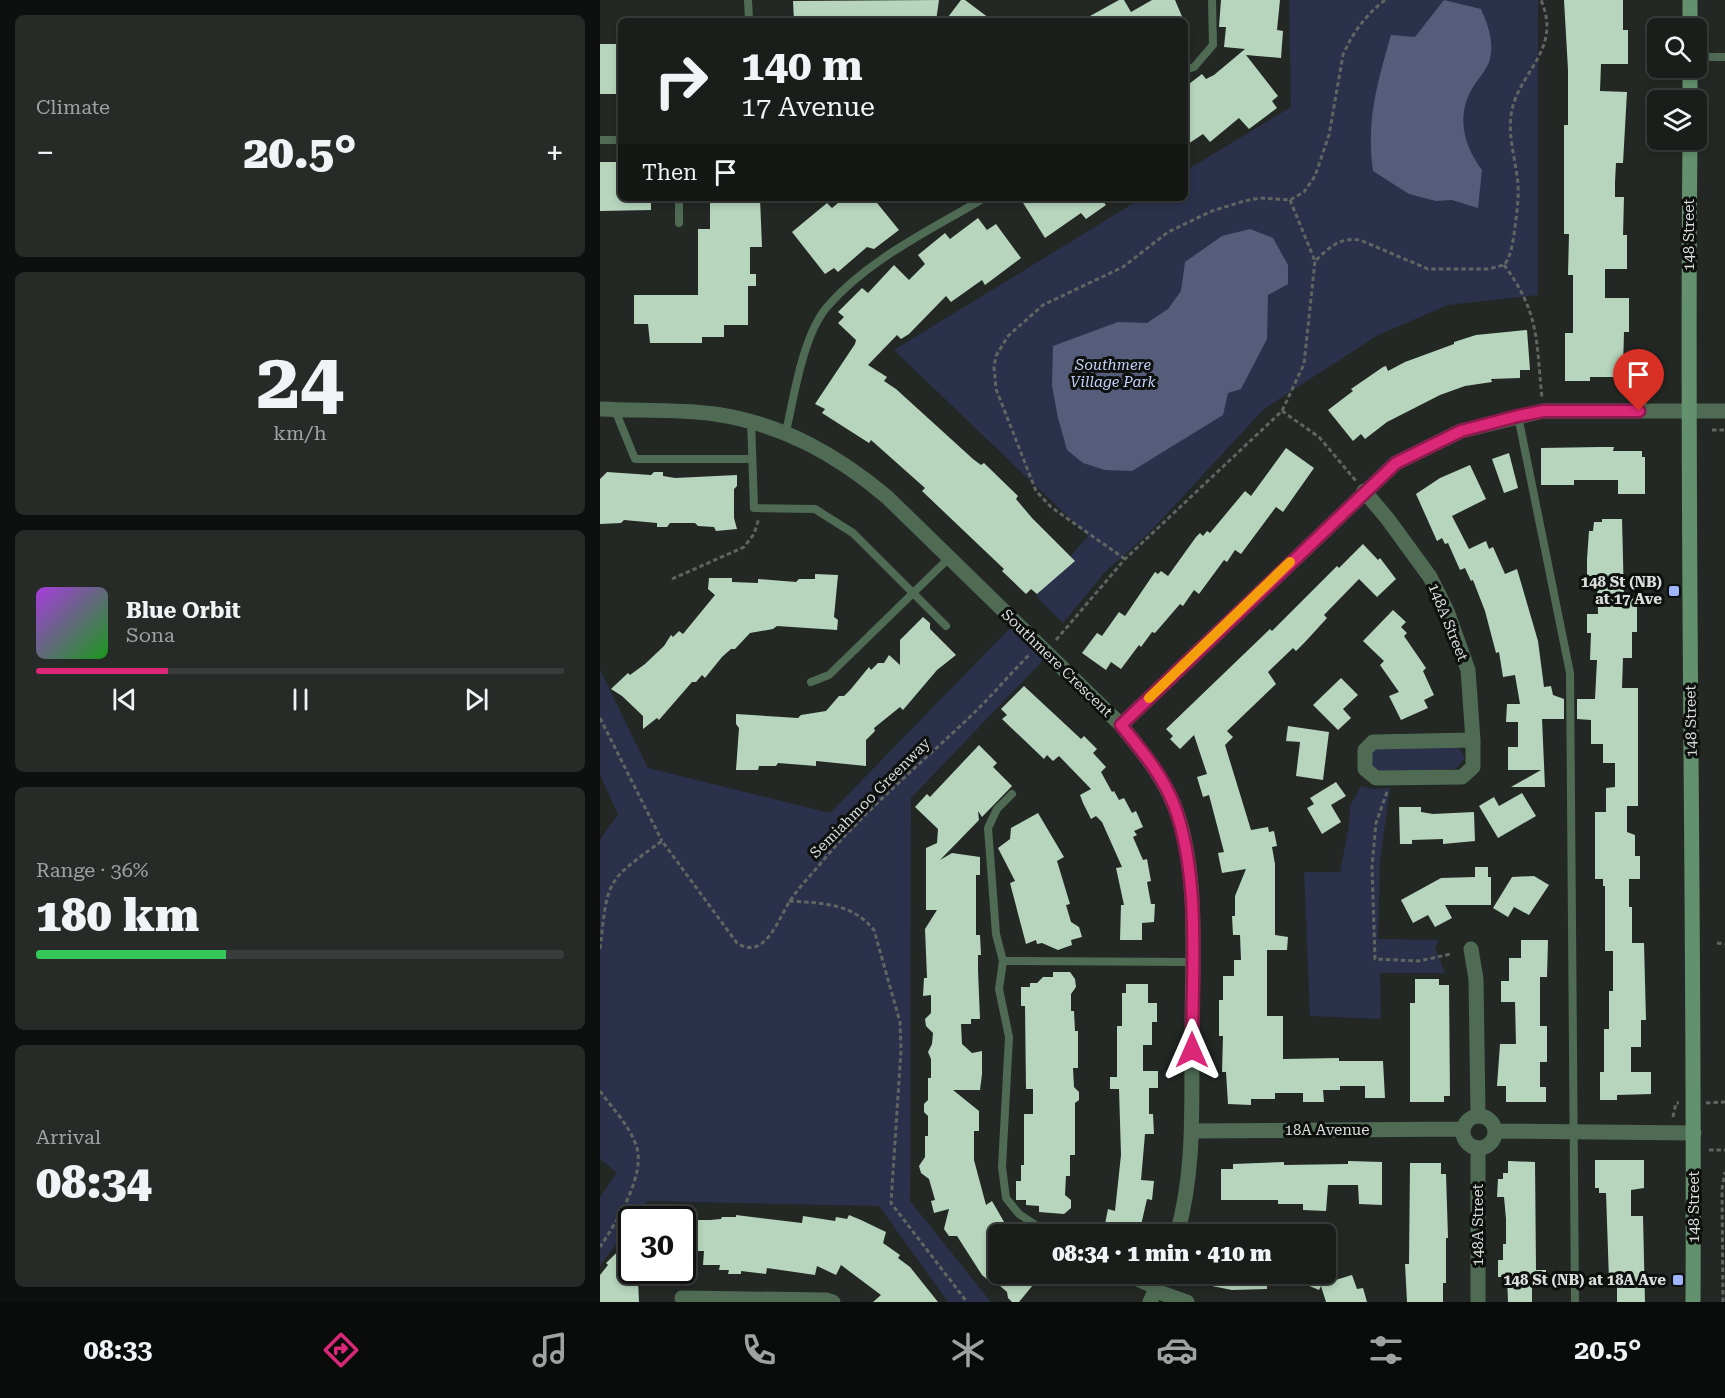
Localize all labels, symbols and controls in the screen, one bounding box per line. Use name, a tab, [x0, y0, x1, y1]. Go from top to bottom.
map controls	[1647, 18, 1707, 150]
button: search	[1647, 18, 1707, 78]
text: 140 m	[741, 41, 863, 90]
icon: right	[642, 42, 720, 120]
button: layers	[1647, 90, 1707, 150]
text: 17 Avenue	[741, 91, 875, 123]
text: Climate	[36, 95, 110, 119]
text: 20.5°	[243, 126, 357, 179]
text: −	[36, 133, 54, 172]
text: +	[546, 133, 564, 172]
icon: arrive	[709, 156, 742, 189]
text: Then	[642, 160, 697, 185]
street label: 148 Street	[1680, 199, 1698, 271]
text: 24	[256, 336, 344, 427]
pin	[1613, 349, 1664, 411]
park label: Southmere Village Park	[1070, 356, 1157, 391]
icon: arrive	[1622, 358, 1655, 391]
text: km/h	[273, 421, 327, 445]
place label: 148 St (NB) at 17 Ave	[1581, 573, 1662, 608]
street label: 148A Street	[1424, 580, 1472, 664]
marker: 148 St (NB) at 17 Ave	[1667, 584, 1681, 598]
text: Blue Orbit	[126, 598, 241, 623]
street label: Southmere Crescent	[998, 605, 1117, 721]
text: Sona	[126, 623, 175, 647]
icon: previous	[108, 683, 141, 716]
icon: pause	[284, 683, 317, 716]
icon: next	[460, 683, 493, 716]
street label: 148 Street	[1681, 684, 1701, 757]
street label: Semiahmoo Greenway	[806, 734, 934, 862]
text: Range · 36%	[36, 858, 148, 882]
text: 180 km	[36, 889, 199, 942]
position arrow	[1160, 1018, 1224, 1082]
street label: 18A Avenue	[1285, 1121, 1369, 1139]
text: Arrival	[36, 1125, 101, 1149]
text: 08:34	[36, 1156, 152, 1209]
street label: 148 Street	[1685, 1171, 1703, 1243]
street label: 148A Street	[1469, 1183, 1487, 1266]
speed limit sign: 30	[618, 1206, 696, 1284]
text: 08:34 · 1 min · 410 m	[1052, 1241, 1272, 1266]
place label: 148 St (NB) at 18A Ave	[1503, 1271, 1666, 1289]
marker: 148 St (NB) at 18A Ave	[1671, 1273, 1685, 1287]
icon: directions	[320, 1329, 362, 1371]
icon: music	[529, 1329, 571, 1371]
icon: phone	[738, 1329, 780, 1371]
icon: climate	[947, 1329, 989, 1371]
icon: car	[1156, 1329, 1198, 1371]
icon: filters	[1365, 1329, 1407, 1371]
text: 08:33	[84, 1334, 152, 1366]
text: 20.5°	[1574, 1334, 1641, 1366]

